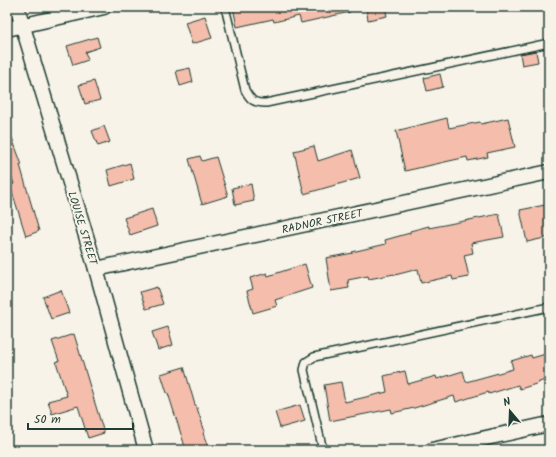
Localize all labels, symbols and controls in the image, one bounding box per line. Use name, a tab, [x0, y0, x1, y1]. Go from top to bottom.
street label: LOUISE STREET	[62, 189, 102, 268]
street label: RADNOR STREET	[280, 204, 365, 239]
north arrow	[490, 391, 530, 431]
text: N	[501, 393, 513, 412]
scale bar	[28, 405, 133, 431]
text: 50 m	[34, 410, 61, 429]

